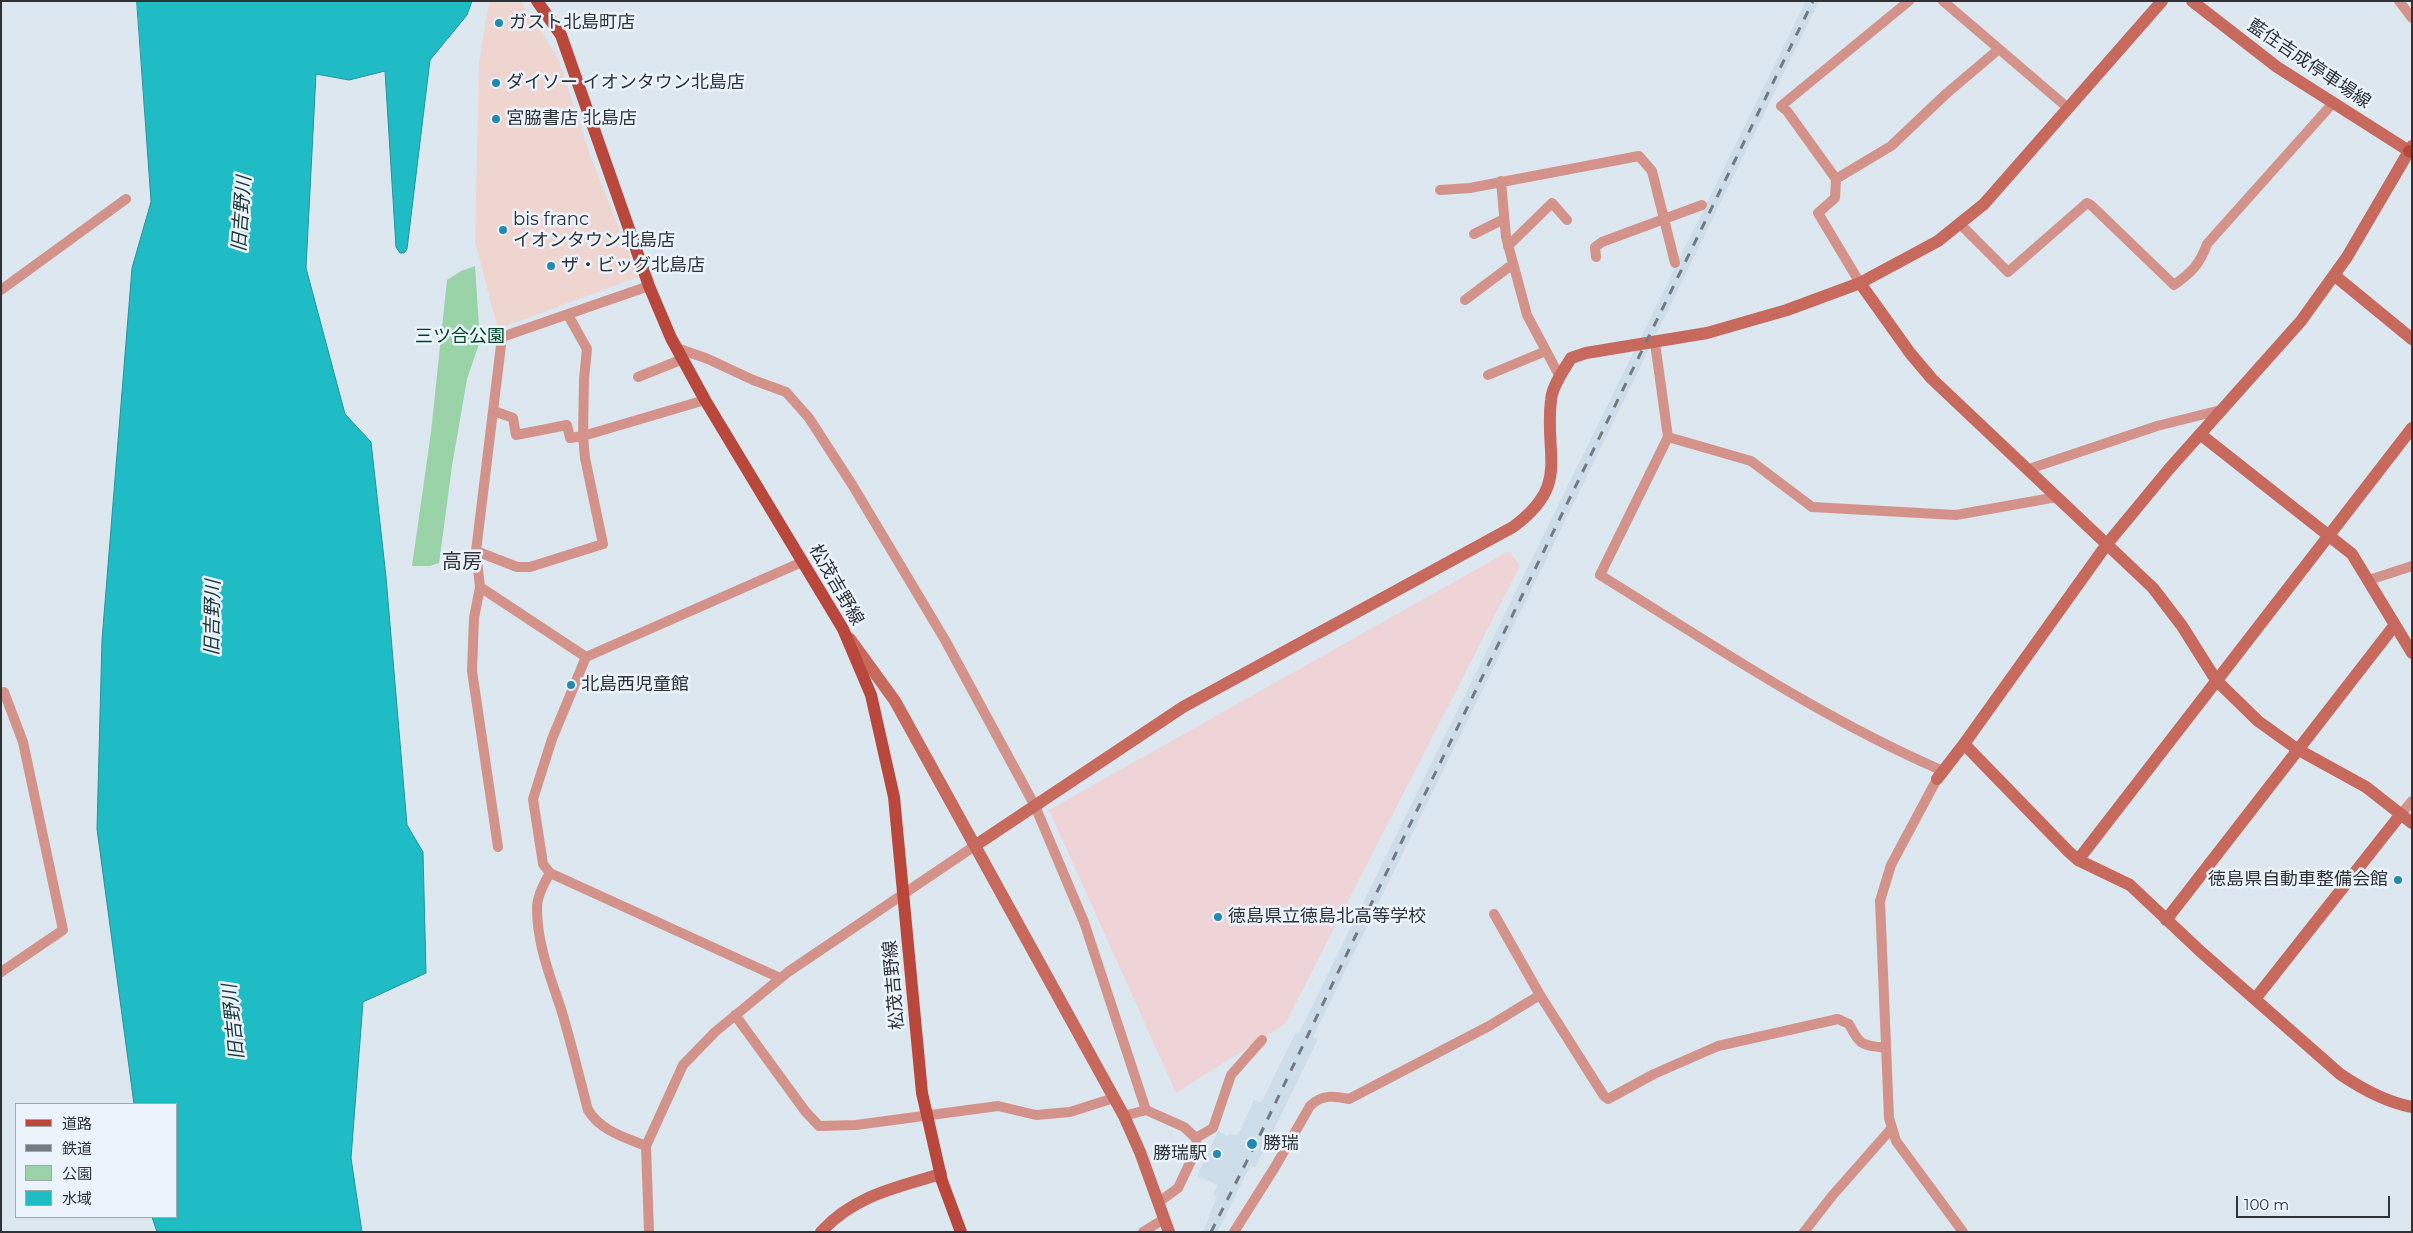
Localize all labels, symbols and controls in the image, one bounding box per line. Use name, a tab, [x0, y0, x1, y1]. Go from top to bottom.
place label: ガスト北島町店	[509, 12, 635, 34]
street label: 藍住吉成停車場線	[2243, 15, 2375, 113]
marker: ガスト北島町店	[493, 17, 505, 29]
place label: ダイソー イオンタウン北島店	[506, 72, 745, 94]
marker: ダイソー イオンタウン北島店	[490, 77, 502, 89]
place label: 宮脇書店 北島店	[506, 108, 637, 130]
marker: 宮脇書店 北島店	[490, 113, 502, 125]
water label: 旧吉野川	[228, 175, 256, 253]
place label: bis franc イオンタウン北島店	[513, 209, 675, 252]
marker: bis franc イオンタウン北島店	[497, 224, 509, 236]
place label: ザ・ビッグ北島店	[561, 255, 705, 277]
marker: ザ・ビッグ北島店	[545, 260, 557, 272]
park label: 三ツ合公園	[415, 326, 505, 348]
street label: 松茂吉野線	[804, 541, 868, 629]
district label: 高房	[442, 550, 482, 574]
water label: 旧吉野川	[201, 580, 225, 656]
place label: 北島西児童館	[581, 674, 689, 696]
marker: 北島西児童館	[565, 679, 577, 691]
place label: 徳島県自動車整備会館	[2208, 869, 2388, 891]
marker: 徳島県自動車整備会館	[2392, 874, 2404, 886]
place label: 徳島県立徳島北高等学校	[1228, 906, 1426, 928]
marker: 徳島県立徳島北高等学校	[1212, 911, 1224, 923]
street label: 松茂吉野線	[879, 939, 909, 1031]
water label: 旧吉野川	[219, 983, 249, 1061]
legend	[15, 1103, 178, 1218]
text: 道路	[62, 1114, 92, 1133]
place label: 勝瑞	[1263, 1133, 1299, 1155]
marker: 勝瑞	[1245, 1137, 1259, 1151]
text: 鉄道	[62, 1139, 92, 1158]
place label: 勝瑞駅	[1153, 1143, 1207, 1165]
marker: 勝瑞駅	[1211, 1148, 1223, 1160]
text: 公園	[62, 1164, 92, 1183]
scale bar	[2238, 1186, 2392, 1218]
text: 水域	[62, 1189, 92, 1208]
text: 100 m	[2244, 1195, 2289, 1214]

